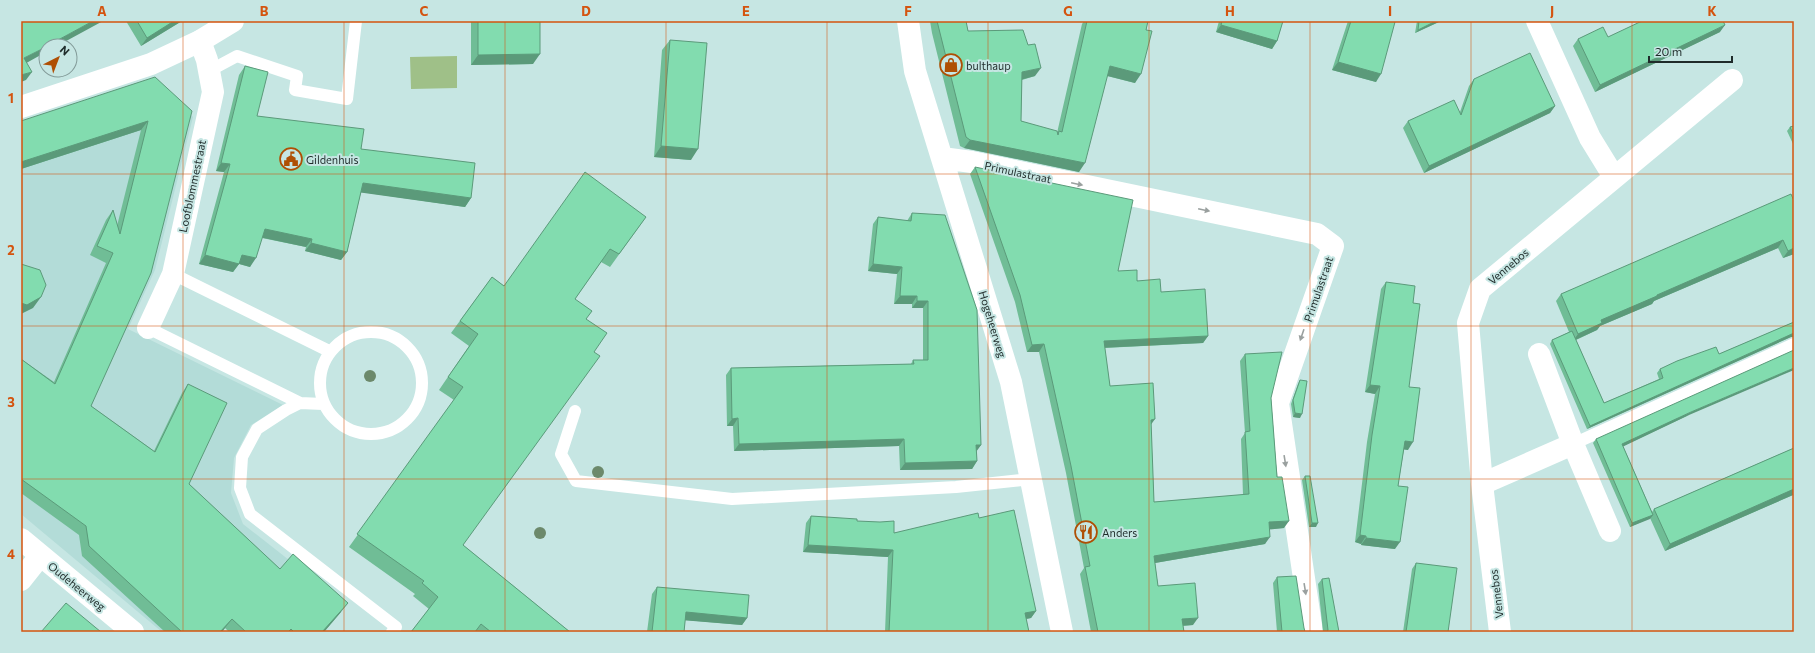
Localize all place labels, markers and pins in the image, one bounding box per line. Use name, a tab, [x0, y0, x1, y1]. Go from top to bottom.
shop icon: bulthaup	[938, 52, 964, 78]
place label: bulthaup	[966, 59, 1011, 72]
public building icon: Gildenhuis	[278, 146, 304, 172]
place label: Gildenhuis	[306, 153, 358, 166]
restaurant icon: Anders	[1073, 519, 1099, 545]
place label: Anders	[1102, 526, 1137, 539]

